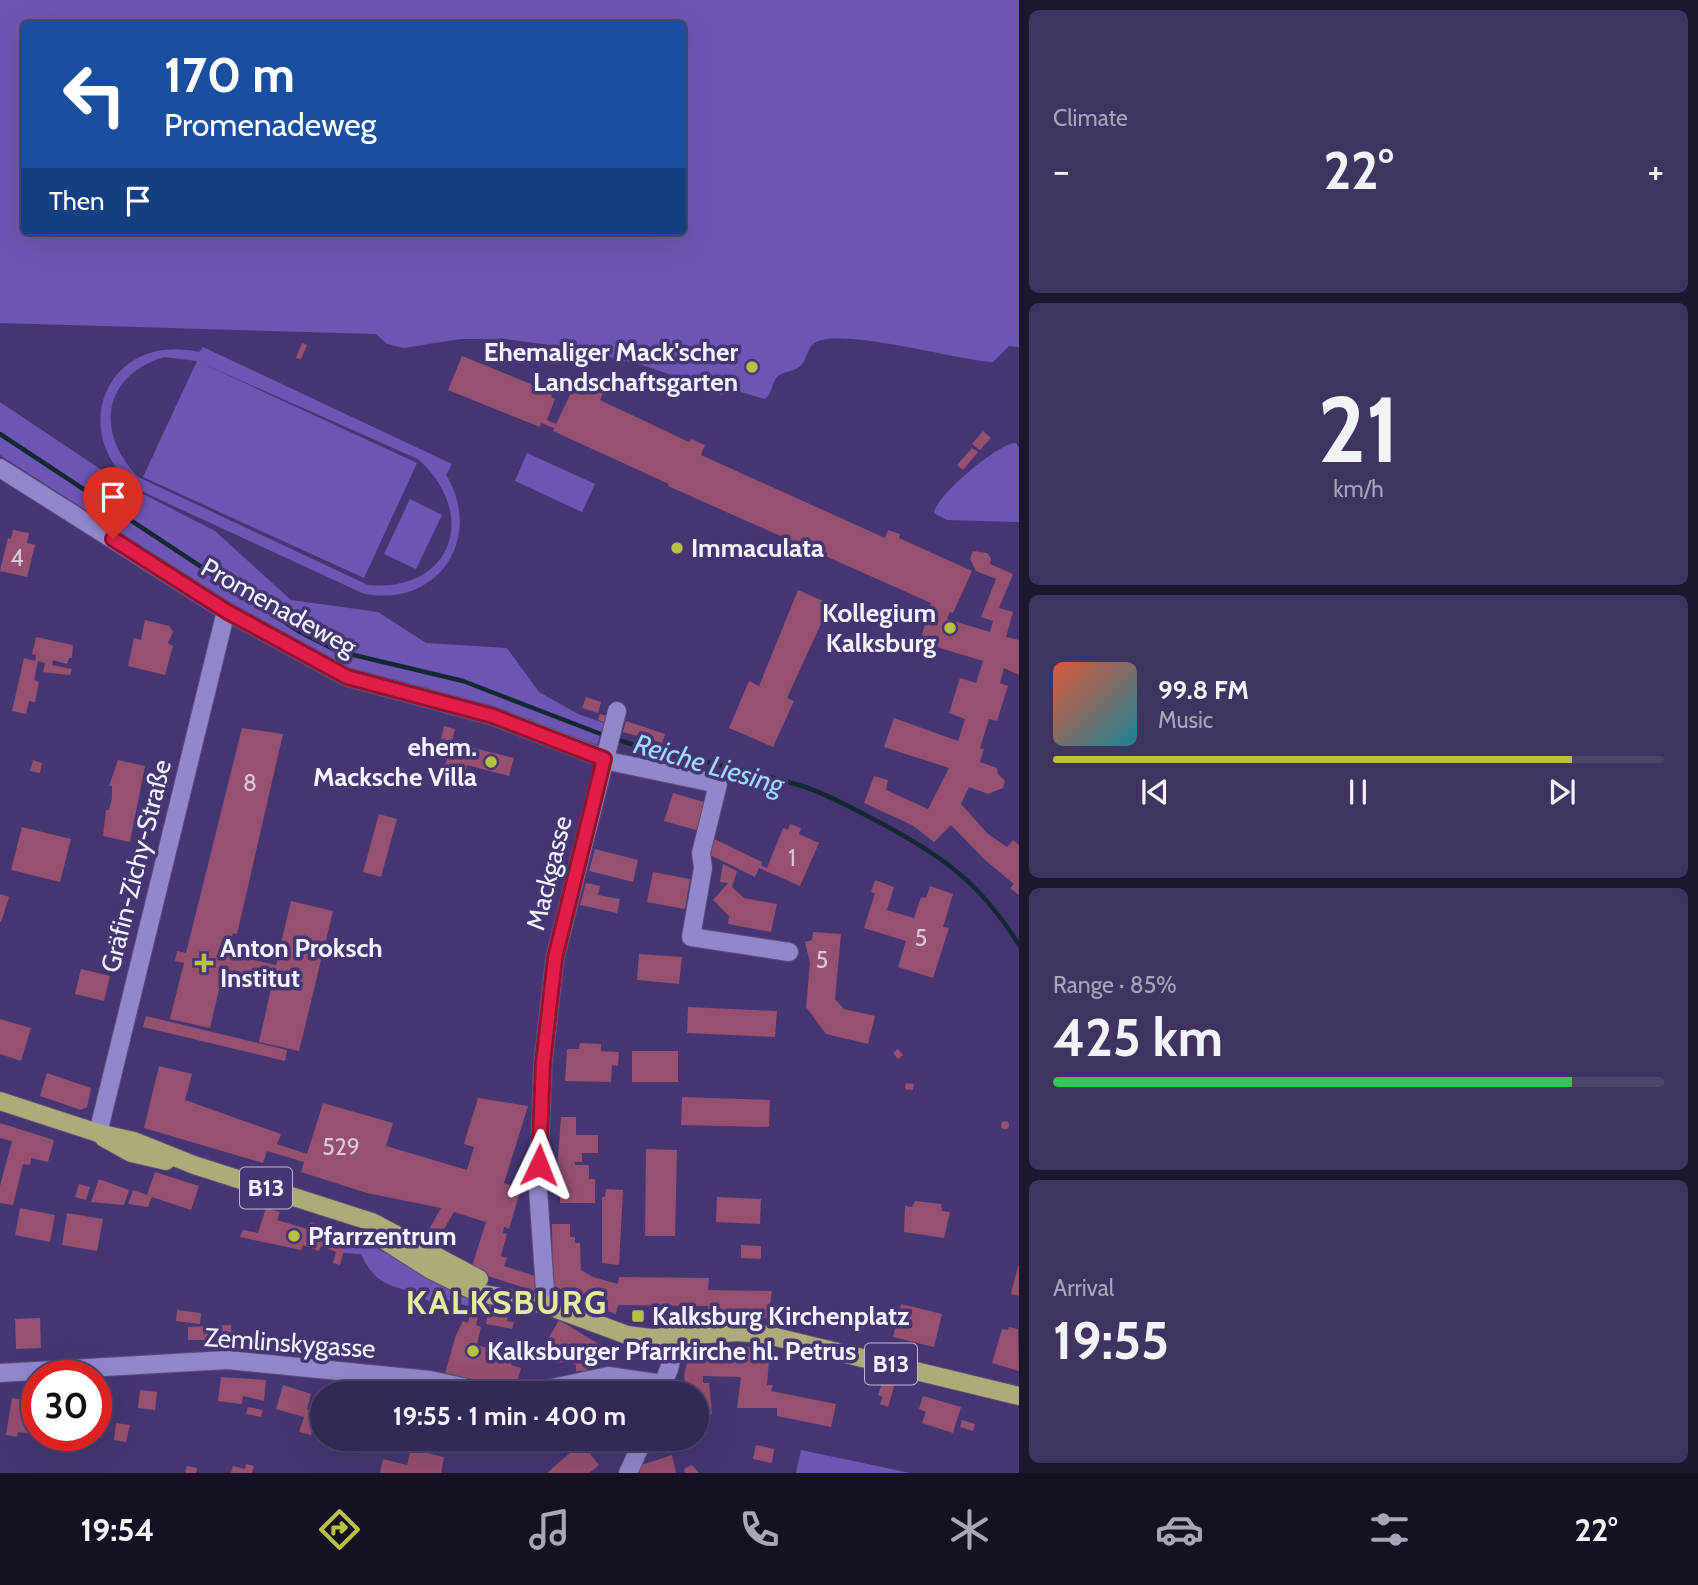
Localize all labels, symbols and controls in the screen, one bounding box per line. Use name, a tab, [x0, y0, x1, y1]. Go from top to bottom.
text: 170 m	[164, 45, 295, 104]
icon: left	[49, 49, 140, 140]
text: Climate	[1053, 104, 1128, 132]
text: Promenadeweg	[164, 105, 377, 144]
text: 22°	[1323, 139, 1394, 202]
text: −	[1053, 147, 1070, 194]
text: +	[1647, 147, 1664, 194]
icon: arrive	[119, 182, 157, 220]
text: Then	[49, 185, 105, 217]
place label: Ehemaliger Mack'scher Landschaftsgarten	[484, 336, 738, 398]
marker: Ehemaliger Mack'scher Landschaftsgarten	[744, 359, 760, 375]
text: 21	[1318, 374, 1399, 485]
pin	[83, 467, 143, 539]
text: km/h	[1333, 475, 1384, 503]
icon: arrive	[94, 478, 132, 516]
place label: Immaculata	[691, 532, 824, 564]
marker: Immaculata	[669, 540, 685, 556]
house number: 4	[10, 544, 24, 572]
street label: Promenadeweg	[196, 551, 363, 663]
place label: Kollegium Kalksburg	[822, 597, 936, 659]
marker: Kollegium Kalksburg	[942, 620, 958, 636]
text: 99.8 FM	[1158, 674, 1249, 706]
text: Music	[1158, 706, 1213, 734]
water label: Reiche Liesing	[630, 726, 789, 802]
place label: ehem. Macksche Villa	[313, 731, 477, 793]
marker: ehem. Macksche Villa	[483, 754, 499, 770]
street label: Gräfin-Zichy-Straße	[94, 756, 178, 976]
house number: 8	[243, 769, 257, 797]
icon: previous	[1136, 773, 1174, 811]
icon: pause	[1339, 773, 1377, 811]
icon: next	[1543, 773, 1581, 811]
street label: Mackgasse	[519, 813, 579, 933]
house number: 1	[788, 844, 796, 872]
house number: 5	[915, 924, 927, 952]
place label: Anton Proksch Institut	[220, 932, 383, 994]
house number: 5	[816, 946, 828, 974]
marker: Anton Proksch Institut	[194, 953, 214, 973]
text: Range · 85%	[1053, 971, 1177, 999]
text: 425 km	[1053, 1006, 1223, 1069]
position arrow	[502, 1128, 576, 1202]
house number: 529	[322, 1133, 360, 1161]
road number: B13	[240, 1168, 292, 1208]
place label: Pfarrzentrum	[308, 1220, 457, 1252]
marker: Pfarrzentrum	[286, 1228, 302, 1244]
text: Arrival	[1053, 1274, 1114, 1302]
district label: KALKSBURG	[406, 1282, 608, 1322]
place label: Kalksburg Kirchenplatz	[652, 1300, 909, 1332]
marker: Kalksburg Kirchenplatz	[630, 1308, 646, 1324]
text: 19:55	[1053, 1309, 1169, 1372]
street label: Zemlinskygasse	[203, 1321, 377, 1365]
place label: Kalksburger Pfarrkirche hl. Petrus	[487, 1335, 856, 1367]
marker: Kalksburger Pfarrkirche hl. Petrus	[465, 1343, 481, 1359]
road number: B13	[865, 1344, 917, 1384]
speed limit sign: 30	[21, 1360, 112, 1451]
text: 19:55 · 1 min · 400 m	[393, 1400, 626, 1432]
icon: directions	[315, 1505, 364, 1554]
icon: music	[525, 1505, 574, 1554]
icon: phone	[735, 1505, 784, 1554]
icon: climate	[945, 1505, 994, 1554]
icon: car	[1155, 1505, 1204, 1554]
icon: filters	[1365, 1505, 1414, 1554]
text: 19:54	[80, 1510, 154, 1549]
text: 22°	[1574, 1510, 1618, 1549]

